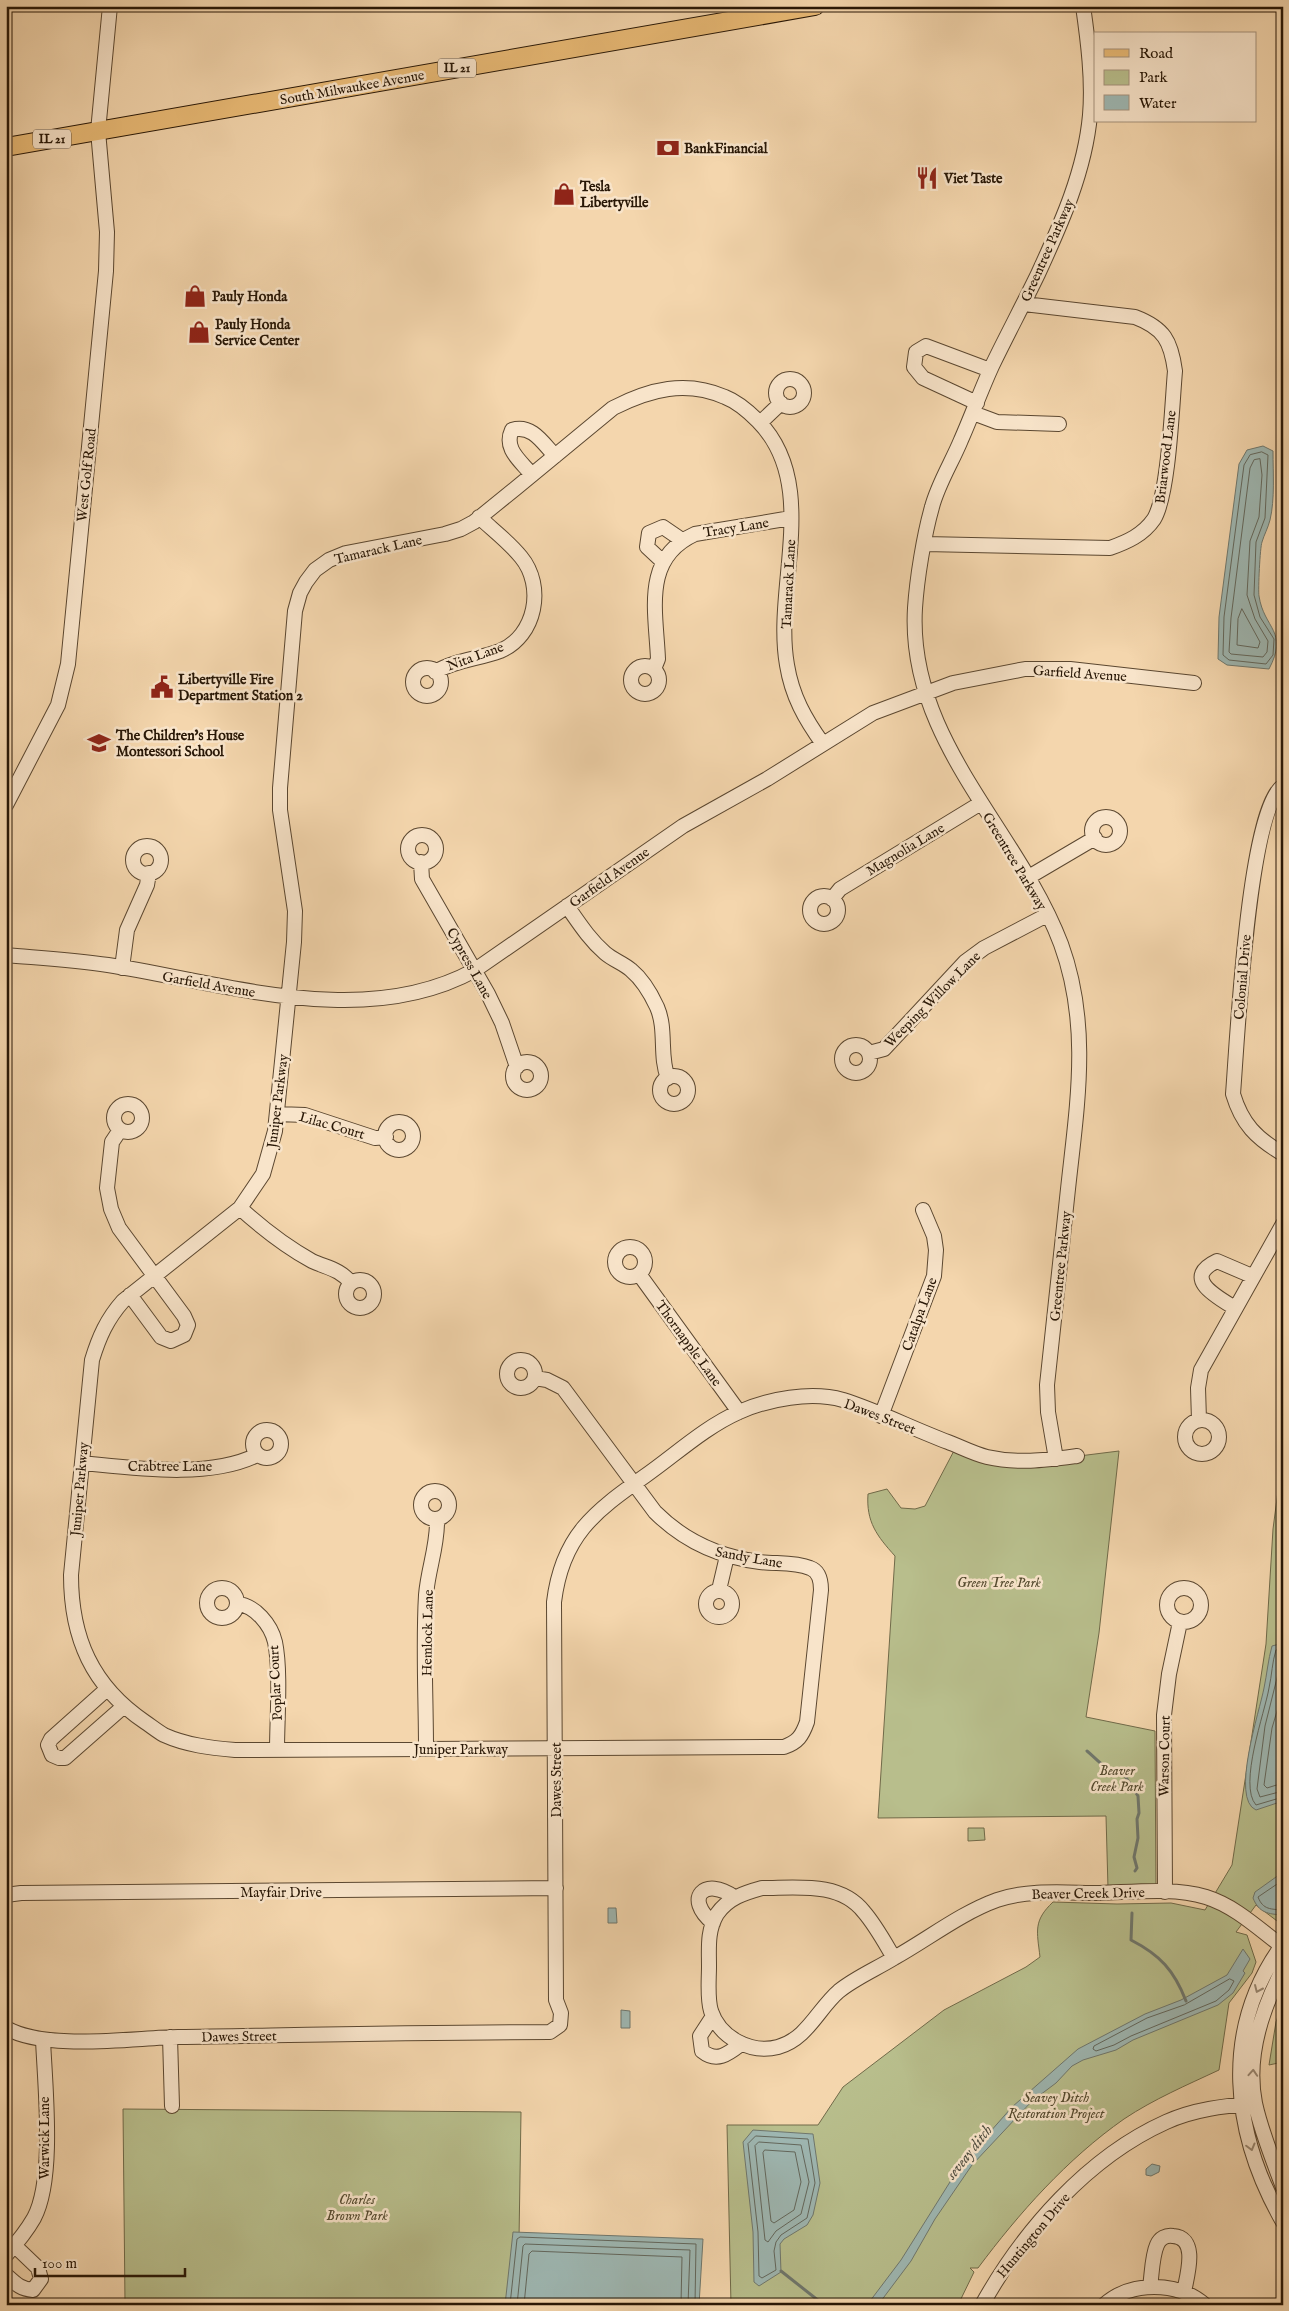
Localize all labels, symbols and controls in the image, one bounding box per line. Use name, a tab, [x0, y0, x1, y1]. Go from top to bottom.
legend	[1094, 32, 1256, 122]
text: Road	[1139, 44, 1174, 63]
road number: IL 21	[438, 58, 476, 78]
street label: South Milwaukee Avenue	[279, 66, 426, 110]
text: Park	[1139, 68, 1169, 87]
text: Water	[1139, 94, 1177, 113]
road number: IL 21	[33, 130, 71, 148]
bank icon: BankFinancial	[655, 135, 681, 161]
place label: BankFinancial	[684, 140, 769, 158]
restaurant icon: Viet Taste	[914, 165, 940, 191]
place label: Viet Taste	[943, 170, 1003, 188]
place label: Tesla Libertyville	[579, 178, 649, 212]
shop icon: Tesla Libertyville	[551, 181, 577, 207]
street label: Greentree Parkway	[1017, 196, 1079, 305]
shop icon: Pauly Honda	[182, 283, 208, 309]
place label: Pauly Honda	[212, 288, 288, 306]
place label: Pauly Honda Service Center	[215, 316, 300, 350]
shop icon: Pauly Honda Service Center	[186, 319, 212, 345]
street label: Briarwood Lane	[1151, 409, 1181, 505]
street label: West Golf Road	[73, 427, 101, 523]
street label: Tracy Lane	[702, 514, 771, 542]
street label: Tamarack Lane	[333, 531, 425, 569]
street label: Tamarack Lane	[778, 538, 800, 629]
street label: Nita Lane	[444, 638, 507, 676]
street label: Garfield Avenue	[1032, 662, 1128, 686]
place label: Libertyville Fire Department Station 2	[178, 671, 303, 705]
public building icon: Libertyville Fire Department Station 2	[149, 674, 175, 700]
place label: The Children's House Montessori School	[115, 727, 245, 761]
school or university icon: The Children's House Montessori School	[86, 730, 112, 756]
street label: Greentree Parkway	[978, 809, 1050, 914]
street label: Magnolia Lane	[863, 819, 948, 880]
street label: Garfield Avenue	[566, 843, 654, 912]
street label: Cypress Lane	[442, 925, 496, 1003]
street label: Colonial Drive	[1230, 933, 1256, 1020]
street label: Weeping Willow Lane	[881, 947, 985, 1052]
street label: Garfield Avenue	[161, 968, 257, 1002]
street label: Juniper Parkway	[263, 1053, 293, 1151]
street label: Lilac Court	[297, 1108, 367, 1144]
street label: Greentree Parkway	[1046, 1210, 1076, 1322]
street label: Catalpa Lane	[898, 1274, 942, 1354]
street label: Thornapple Lane	[651, 1297, 726, 1391]
street label: Dawes Street	[841, 1395, 918, 1439]
street label: Juniper Parkway	[67, 1441, 93, 1539]
street label: Crabtree Lane	[128, 1458, 213, 1476]
street label: Sandy Lane	[714, 1543, 784, 1573]
park label: Green Tree Park	[957, 1574, 1041, 1592]
street label: Hemlock Lane	[418, 1589, 438, 1677]
street label: Poplar Court	[265, 1644, 287, 1721]
street label: Warson Court	[1155, 1715, 1175, 1797]
street label: Juniper Parkway	[412, 1741, 508, 1759]
street label: Dawes Street	[548, 1742, 566, 1818]
park label: Beaver Creek Park	[1090, 1762, 1144, 1796]
street label: Mayfair Drive	[240, 1884, 322, 1902]
street label: Beaver Creek Drive	[1031, 1884, 1145, 1904]
one-way arrow	[1254, 1984, 1264, 1993]
street label: Dawes Street	[201, 2027, 277, 2047]
one-way arrow	[1248, 2069, 1259, 2077]
park label: Seavey Ditch Restoration Project	[1008, 2089, 1105, 2123]
street label: Warwick Lane	[36, 2096, 54, 2180]
water label: seveay ditch	[942, 2121, 997, 2184]
one-way arrow	[1245, 2143, 1256, 2152]
street label: Huntington Drive	[993, 2189, 1075, 2282]
park label: Charles Brown Park	[326, 2191, 388, 2225]
scale bar	[35, 2246, 185, 2278]
text: 100 m	[42, 2254, 78, 2273]

